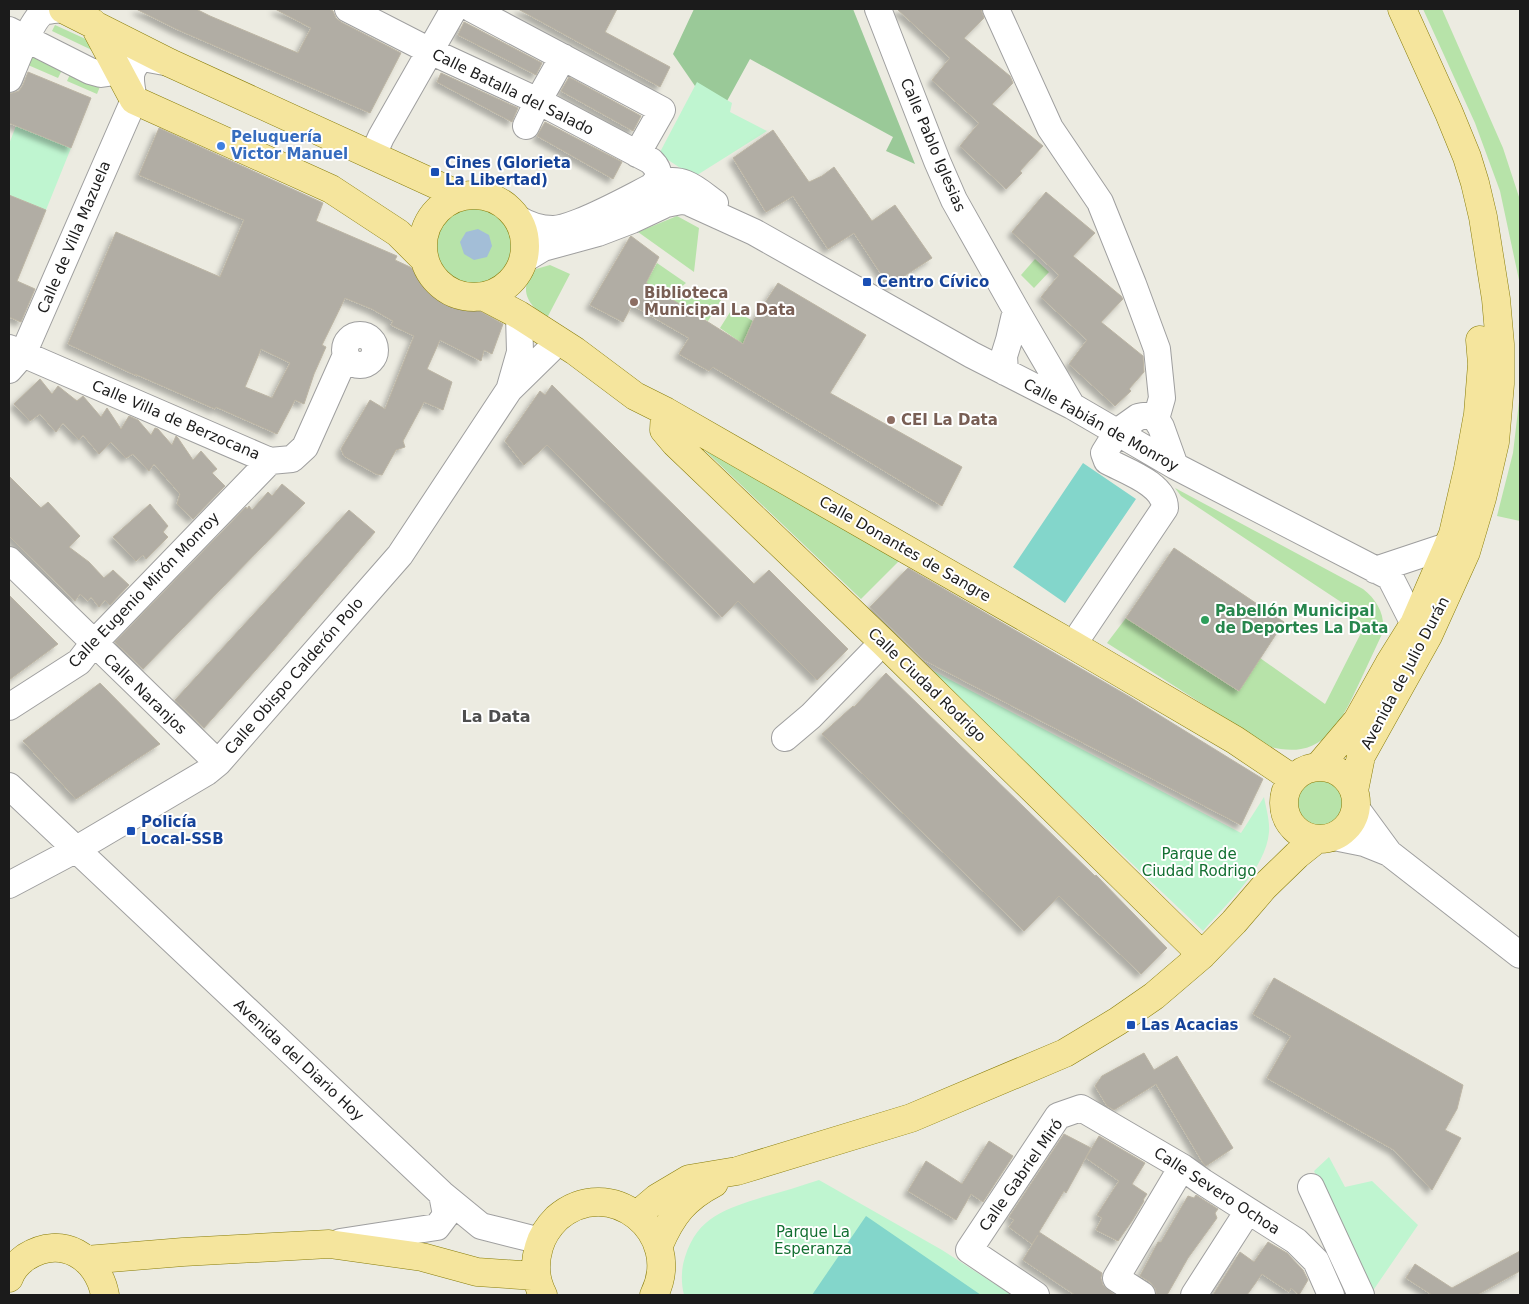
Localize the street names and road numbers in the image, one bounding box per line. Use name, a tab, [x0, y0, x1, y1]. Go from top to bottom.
street label: Calle Batalla del Salado	[429, 45, 597, 139]
street label: Calle Pablo Iglesias	[897, 75, 969, 215]
street label: Calle de Villa Mazuela	[34, 158, 114, 316]
street label: Calle Fabián de Monroy	[1020, 375, 1182, 475]
street label: Calle Villa de Berzocana	[89, 376, 263, 464]
street label: Calle Donantes de Sangre	[816, 492, 994, 606]
street label: Calle Eugenio Mirón Monroy	[65, 508, 223, 672]
street label: Calle Obispo Calderón Polo	[221, 594, 367, 758]
street label: Avenida de Julio Durán	[1357, 594, 1453, 752]
street label: Calle Ciudad Rodrigo	[864, 624, 990, 746]
street label: Calle Naranjos	[100, 650, 190, 738]
street label: Avenida del Diario Hoy	[230, 995, 368, 1125]
street label: Calle Gabriel Miró	[975, 1115, 1067, 1235]
street label: Calle Severo Ochoa	[1151, 1144, 1283, 1238]

